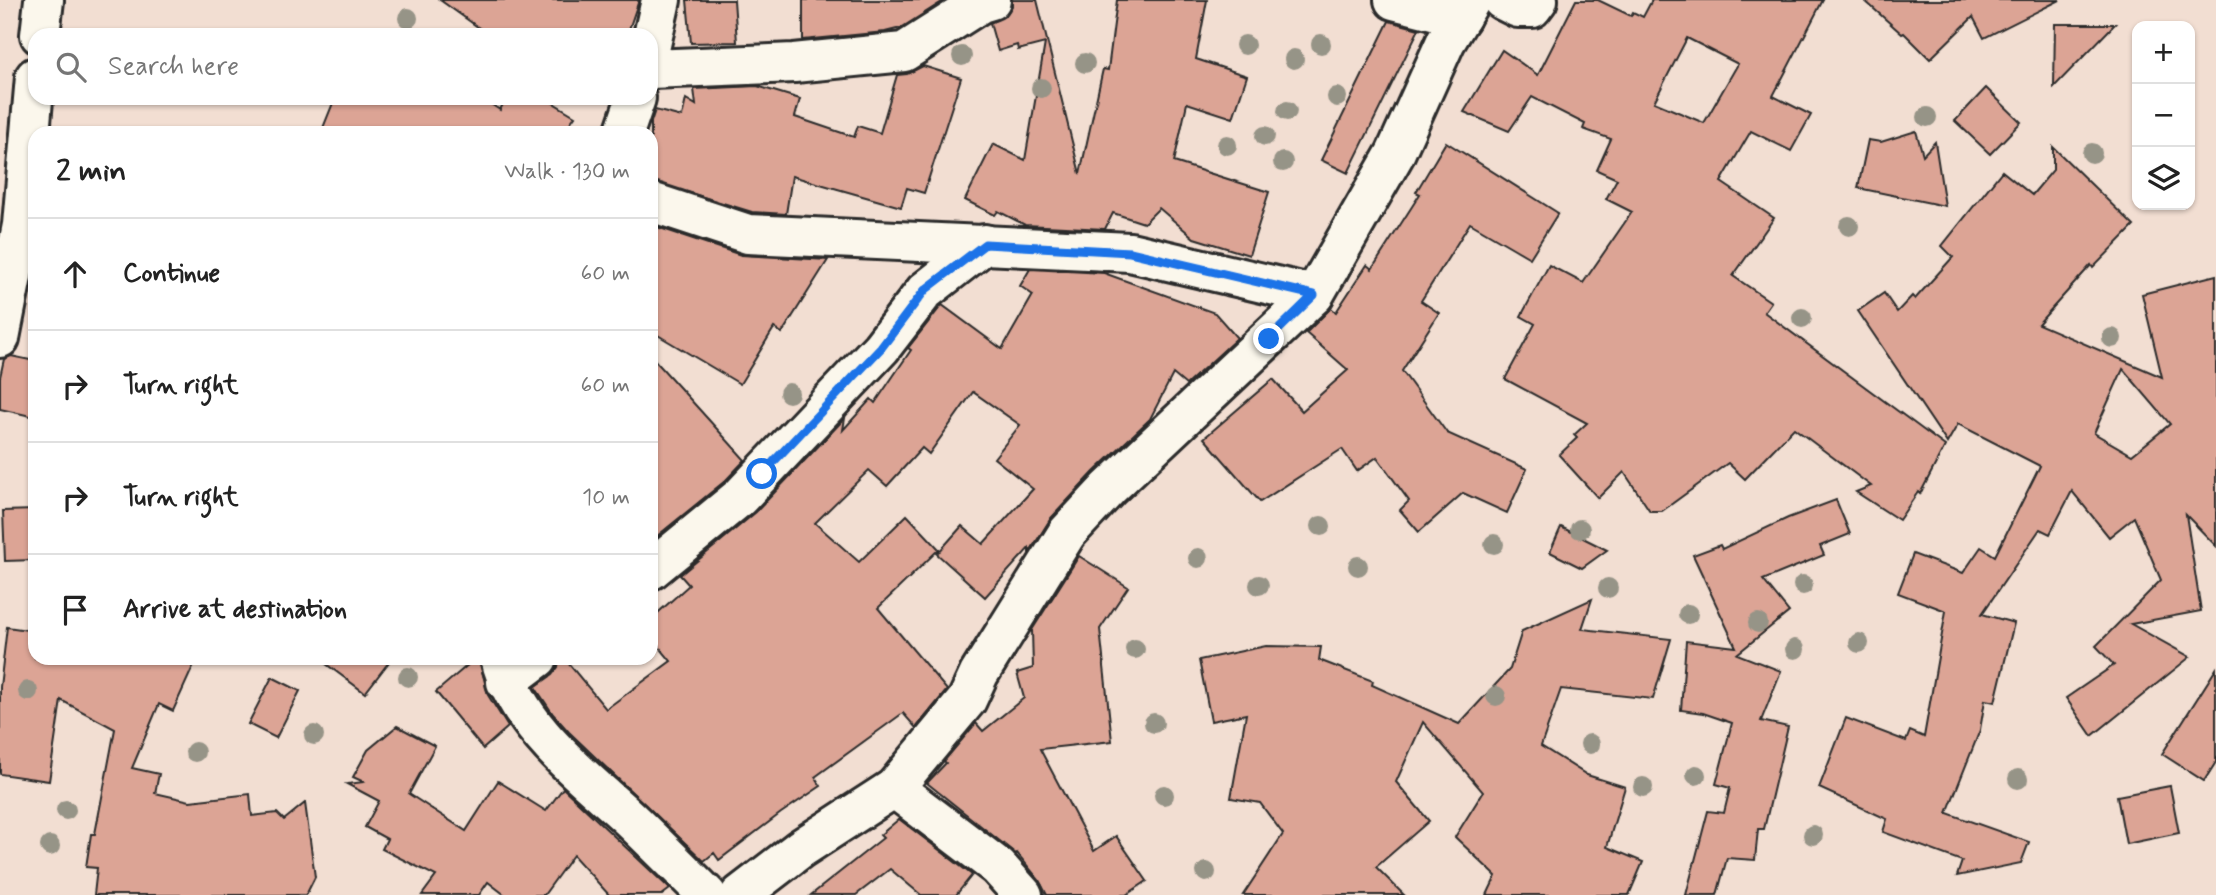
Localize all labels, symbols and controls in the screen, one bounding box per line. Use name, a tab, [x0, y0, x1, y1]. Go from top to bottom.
map controls	[2132, 21, 2195, 210]
button: +	[2132, 21, 2195, 84]
search box	[28, 28, 658, 105]
icon: search	[52, 48, 90, 86]
text: Search here	[108, 50, 239, 84]
button: −	[2132, 84, 2195, 147]
button: layers	[2132, 147, 2195, 210]
text: 2 min	[56, 152, 126, 191]
text: Walk · 130 m	[504, 157, 630, 187]
icon: ahead	[56, 255, 94, 293]
text: Continue	[123, 257, 220, 291]
text: 60 m	[581, 259, 630, 289]
route end	[1253, 323, 1284, 354]
icon: right	[56, 367, 94, 405]
text: Turn right	[123, 369, 239, 403]
text: 60 m	[581, 371, 630, 401]
route start	[746, 458, 777, 489]
icon: right	[56, 479, 94, 517]
text: Turn right	[123, 481, 239, 515]
text: 10 m	[582, 483, 630, 513]
icon: arrive	[56, 591, 94, 629]
text: Arrive at destination	[123, 593, 347, 627]

